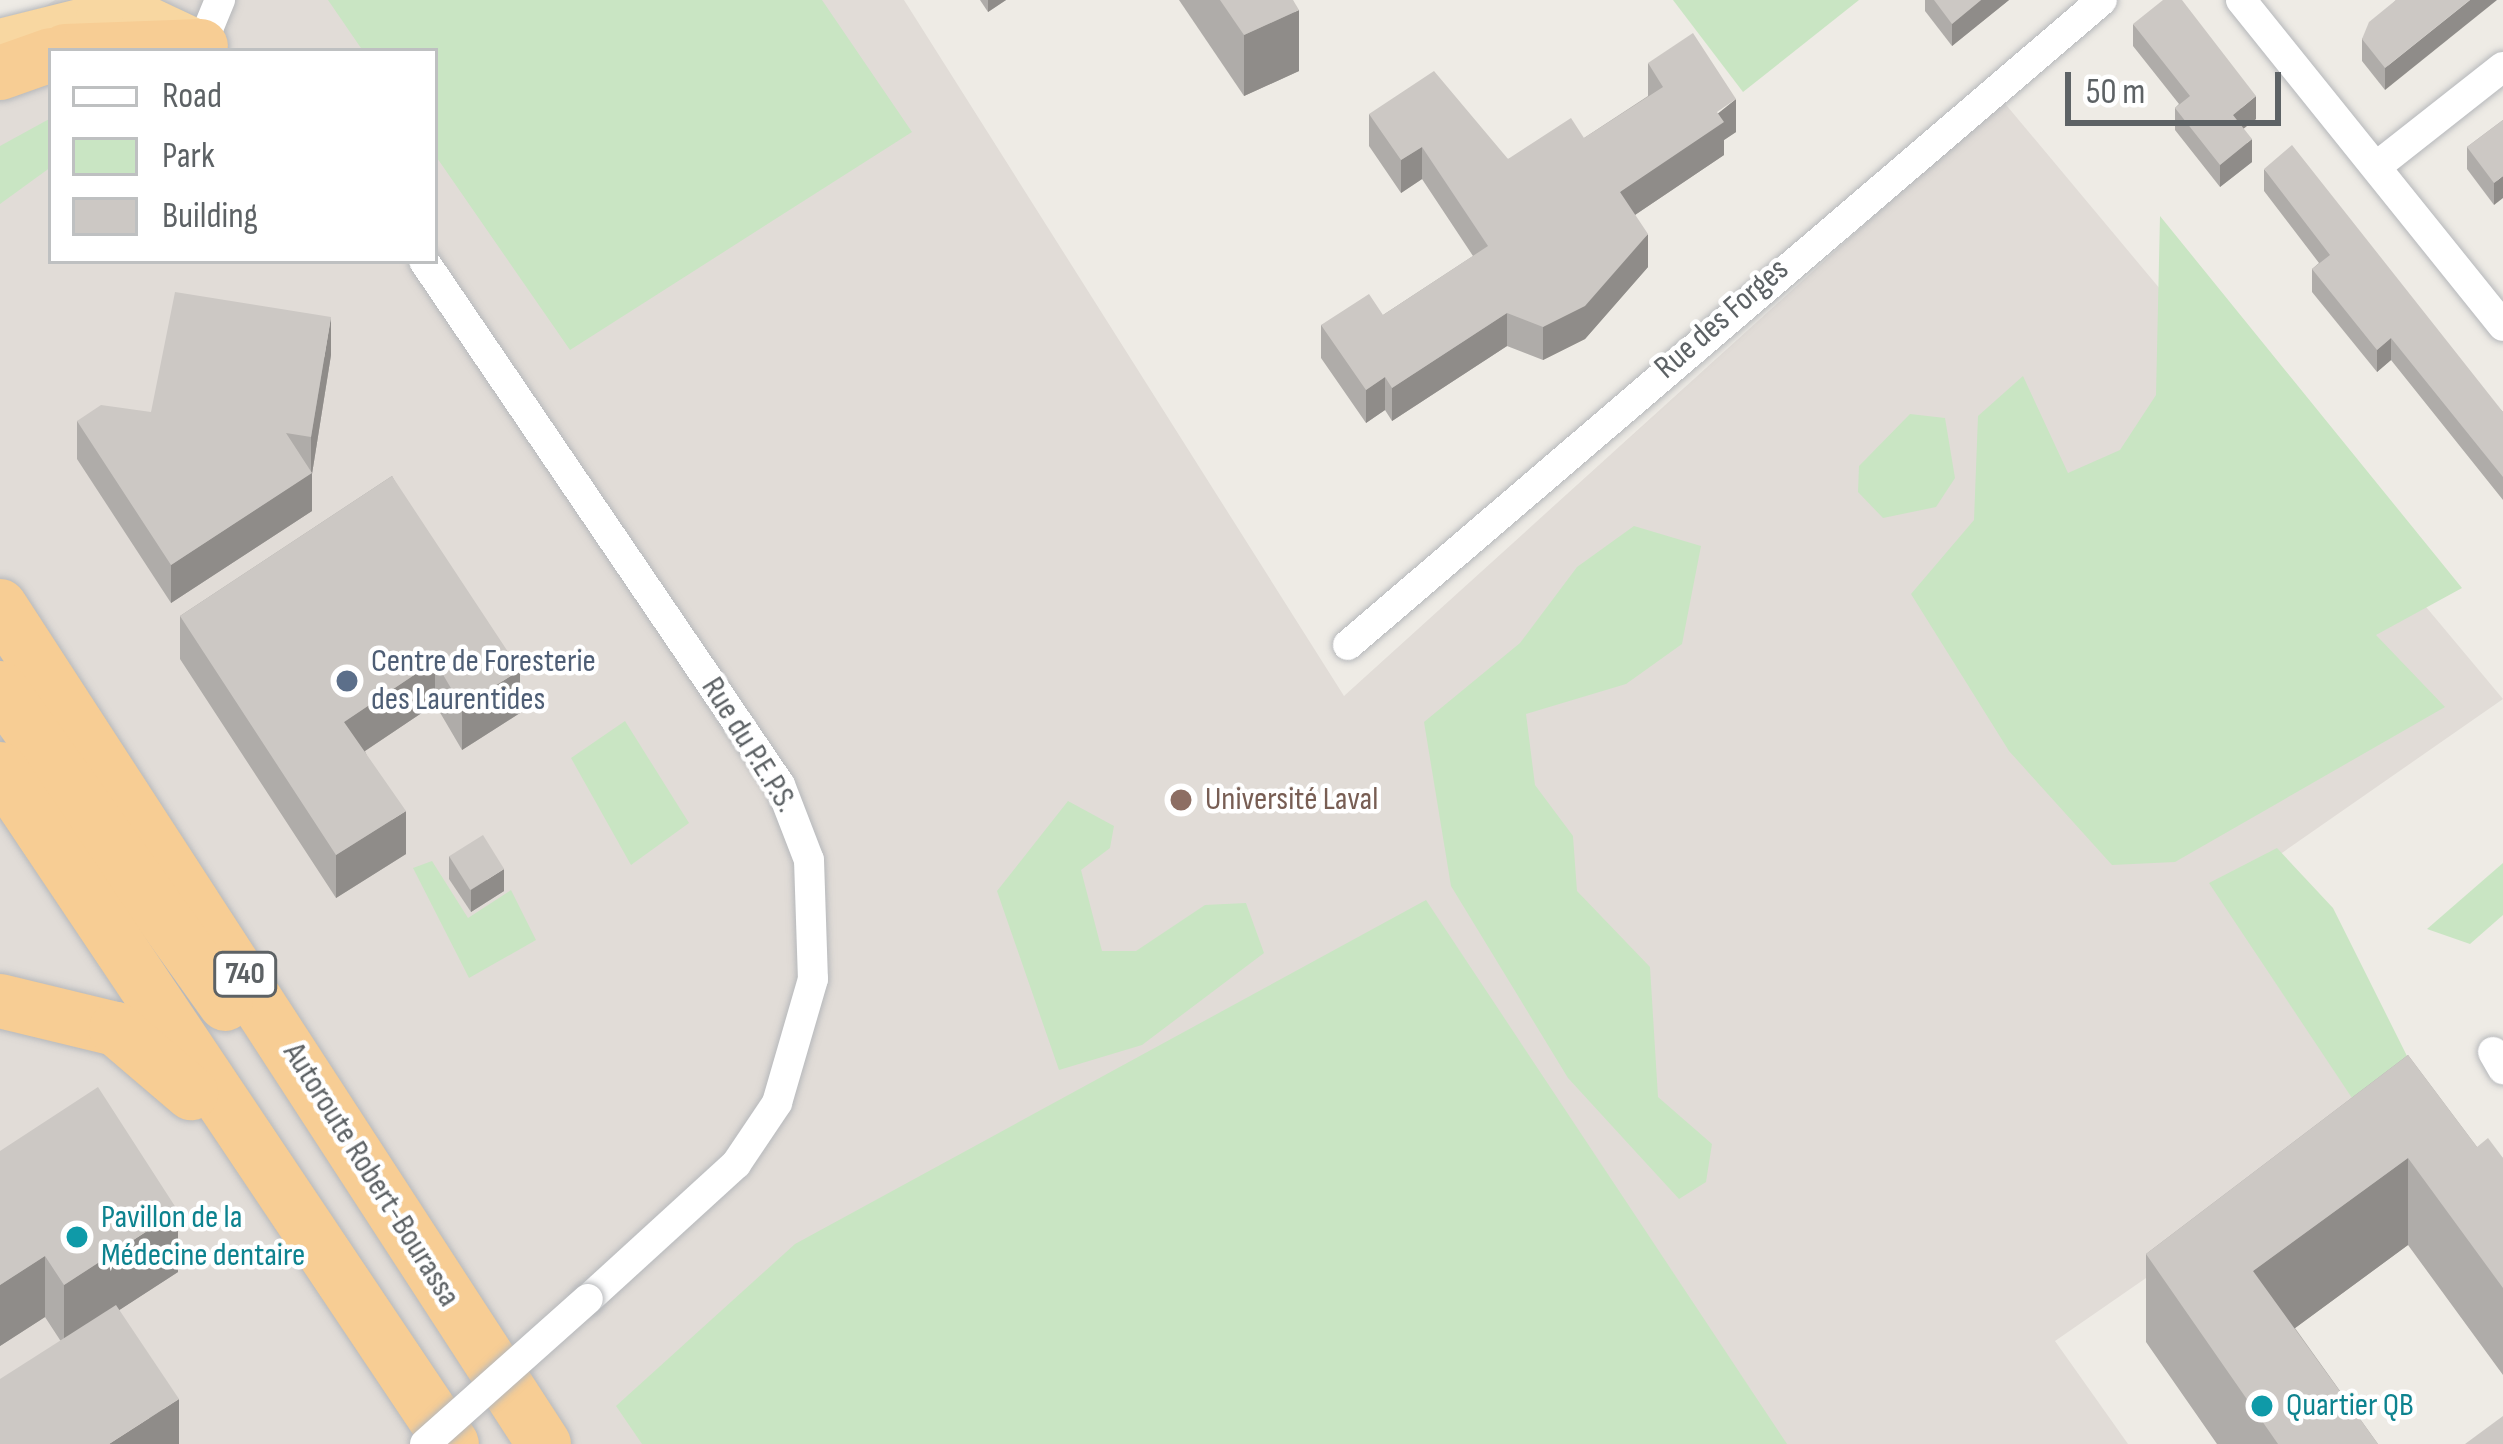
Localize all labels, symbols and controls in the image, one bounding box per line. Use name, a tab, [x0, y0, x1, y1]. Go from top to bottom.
legend	[48, 48, 438, 264]
scale bar	[2071, 48, 2287, 122]
text: 50 m	[2086, 71, 2145, 114]
text: Road	[162, 75, 222, 118]
text: Park	[162, 135, 215, 178]
text: Building	[162, 195, 258, 238]
street label: Rue des Forges	[1647, 250, 1797, 388]
place label: Centre de Foresterie des Laurentides	[371, 642, 596, 720]
marker: Centre de Foresterie des Laurentides	[334, 668, 360, 694]
street label: Rue du P.E.P.S.	[692, 670, 806, 820]
place label: Université Laval	[1205, 780, 1378, 820]
marker: Université Laval	[1168, 787, 1194, 813]
road number: 740	[212, 950, 278, 998]
street label: Autoroute Robert-Bourassa	[274, 1036, 468, 1314]
place label: Pavillon de la Médecine dentaire	[101, 1198, 305, 1276]
marker: Pavillon de la Médecine dentaire	[64, 1224, 90, 1250]
place label: Quartier QB	[2286, 1386, 2414, 1426]
marker: Quartier QB	[2249, 1393, 2275, 1419]

